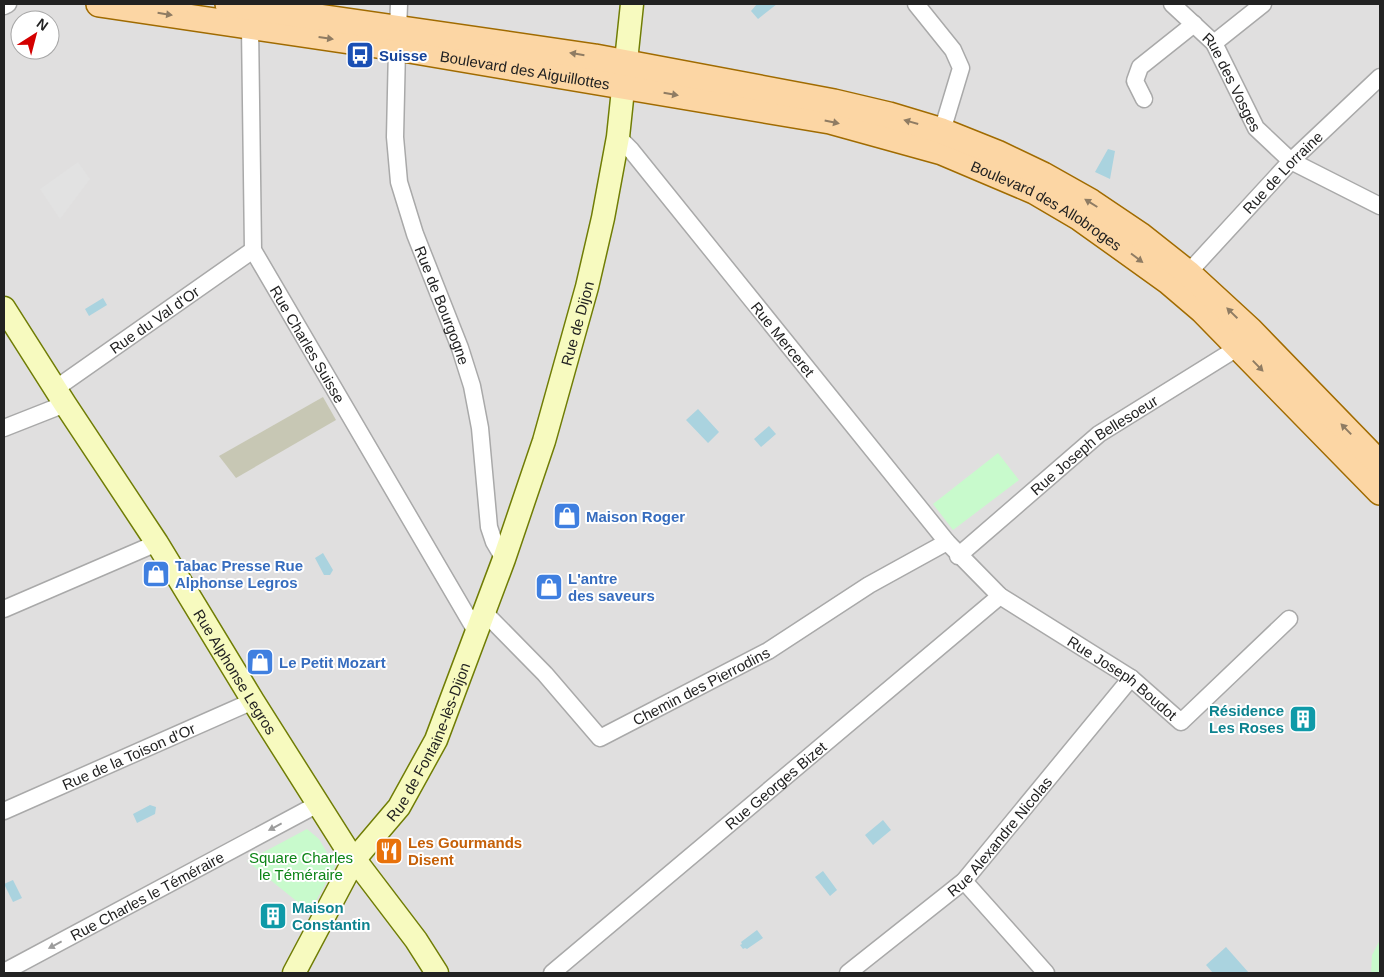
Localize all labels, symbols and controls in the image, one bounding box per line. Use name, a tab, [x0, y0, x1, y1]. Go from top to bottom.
north arrow	[10, 10, 60, 60]
one-way arrow	[157, 10, 173, 18]
text: N	[34, 15, 51, 34]
street label: Rue des Vosges	[1199, 29, 1265, 134]
one-way arrow	[318, 34, 334, 42]
bus stop icon: Suisse	[345, 40, 375, 70]
place label: Suisse	[379, 47, 427, 64]
street label: Boulevard des Aiguillottes	[439, 47, 611, 92]
one-way arrow	[569, 50, 585, 58]
one-way arrow	[664, 91, 680, 99]
one-way arrow	[904, 117, 919, 125]
one-way arrow	[824, 118, 839, 126]
street label: Rue de Lorraine	[1239, 128, 1326, 217]
street label: Boulevard des Allobroges	[968, 157, 1125, 254]
one-way arrow	[1084, 198, 1097, 207]
street label: Rue de Bourgogne	[412, 243, 473, 367]
one-way arrow	[1130, 253, 1144, 263]
street label: Rue de Dijon	[557, 280, 597, 368]
street label: Rue du Val d'Or	[106, 282, 202, 357]
street label: Rue Charles Suisse	[267, 283, 349, 406]
street label: Rue Merceret	[748, 298, 819, 380]
one-way arrow	[1227, 307, 1239, 319]
one-way arrow	[1252, 360, 1264, 372]
street label: Rue Joseph Bellesoeur	[1027, 391, 1161, 498]
one-way arrow	[1340, 423, 1352, 435]
shop icon: Maison Roger	[552, 501, 582, 531]
place label: Maison Roger	[586, 508, 685, 525]
place label: Tabac Presse Rue Alphonse Legros	[175, 557, 303, 591]
shop icon: Tabac Presse Rue Alphonse Legros	[141, 559, 171, 589]
place label: L'antre des saveurs	[568, 570, 655, 604]
shop icon: L'antre des saveurs	[534, 572, 564, 602]
street label: Rue Alphonse Legros	[191, 606, 280, 737]
street label: Rue Joseph Boudot	[1065, 632, 1181, 724]
street label: Chemin des Pierrodins	[630, 643, 772, 728]
shop icon: Le Petit Mozart	[245, 647, 275, 677]
place label: Le Petit Mozart	[279, 654, 386, 671]
street label: Rue de Fontaine-lès-Dijon	[382, 660, 473, 824]
place label: Résidence Les Roses	[1209, 702, 1284, 736]
building icon: Résidence Les Roses	[1288, 704, 1318, 734]
street label: Rue de la Toison d'Or	[59, 719, 198, 793]
street label: Rue Georges Bizet	[721, 737, 830, 832]
street label: Rue Alexandre Nicolas	[944, 773, 1055, 899]
one-way arrow	[268, 823, 282, 831]
place label: Les Gourmands Disent	[408, 834, 522, 868]
restaurant icon: Les Gourmands Disent	[374, 836, 404, 866]
street label: Rue Charles le Téméraire	[67, 848, 226, 944]
park label: Square Charles le Téméraire	[249, 849, 353, 883]
place label: Maison Constantin	[292, 899, 370, 933]
building icon: Maison Constantin	[258, 901, 288, 931]
one-way arrow	[47, 941, 62, 949]

